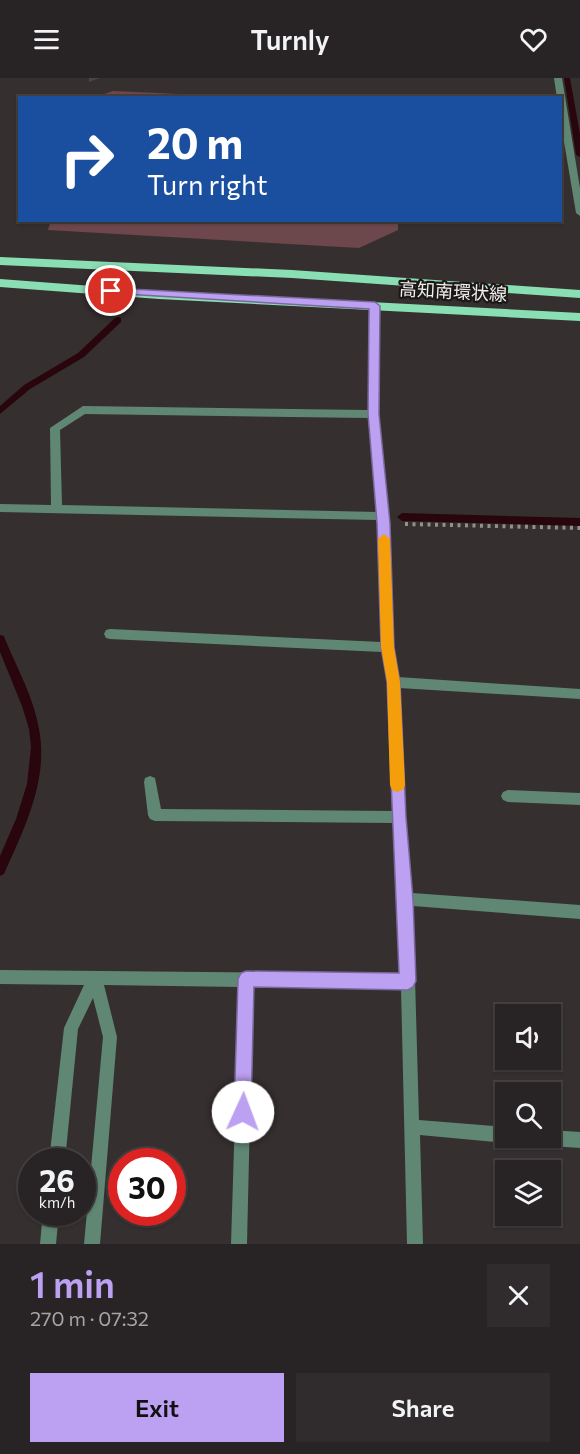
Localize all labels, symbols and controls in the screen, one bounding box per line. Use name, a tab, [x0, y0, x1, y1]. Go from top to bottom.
icon: menu	[30, 23, 63, 56]
text: Turnly	[250, 23, 330, 56]
icon: heart	[517, 23, 550, 56]
text: 20 m	[147, 116, 243, 168]
icon: right	[48, 120, 126, 198]
text: Turn right	[147, 168, 267, 201]
pin	[85, 265, 136, 316]
icon: arrive	[94, 274, 127, 307]
street label: 高知南環状線	[399, 277, 508, 305]
map controls	[495, 1004, 561, 1226]
button: sound	[495, 1004, 561, 1070]
position arrow	[211, 1080, 275, 1144]
button: search	[495, 1082, 561, 1148]
speed limit sign: 30	[108, 1148, 186, 1226]
button: layers	[495, 1160, 561, 1226]
text: 26	[39, 1161, 75, 1198]
text: km/h	[39, 1193, 75, 1211]
text: 1 min	[30, 1261, 115, 1305]
button: close	[487, 1264, 550, 1327]
text: 270 m · 07:32	[30, 1306, 149, 1330]
button: Exit	[30, 1373, 284, 1442]
button: Share	[296, 1373, 550, 1442]

